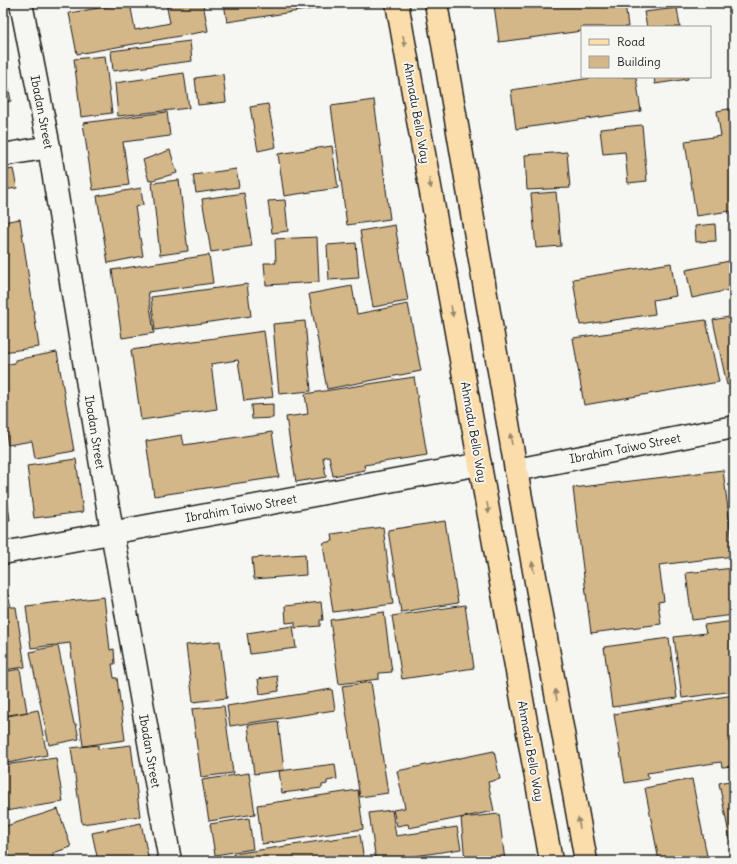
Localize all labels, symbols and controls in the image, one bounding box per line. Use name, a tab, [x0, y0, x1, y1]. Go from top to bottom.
legend	[581, 26, 711, 78]
text: Road	[617, 34, 645, 49]
one-way arrow	[402, 35, 408, 48]
text: Building	[617, 54, 661, 69]
street label: Ahmadu Bello Way	[401, 61, 433, 165]
street label: Ibadan Street	[28, 74, 56, 150]
one-way arrow	[427, 177, 433, 189]
one-way arrow	[450, 305, 456, 317]
street label: Ahmadu Bello Way	[458, 380, 490, 484]
street label: Ibadan Street	[82, 394, 108, 470]
street label: Ibrahim Taiwo Street	[568, 430, 682, 466]
one-way arrow	[507, 433, 513, 445]
street label: Ibrahim Taiwo Street	[184, 491, 298, 525]
one-way arrow	[485, 502, 491, 514]
one-way arrow	[530, 561, 536, 573]
one-way arrow	[553, 689, 559, 701]
street label: Ahmadu Bello Way	[515, 699, 547, 803]
street label: Ibadan Street	[136, 713, 164, 789]
one-way arrow	[576, 817, 582, 829]

